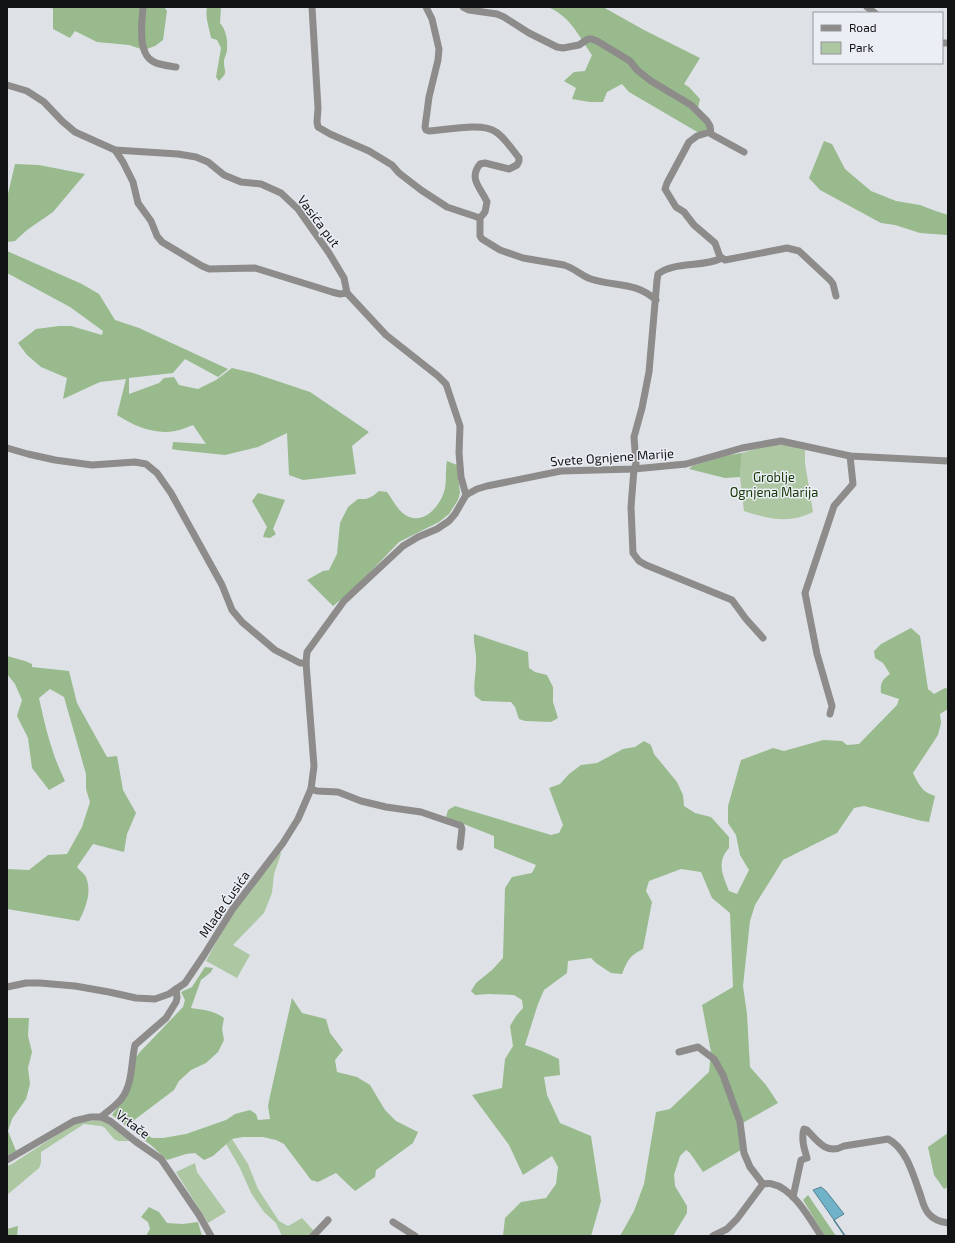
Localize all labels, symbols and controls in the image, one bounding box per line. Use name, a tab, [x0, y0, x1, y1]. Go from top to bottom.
legend	[813, 12, 943, 64]
text: Road	[849, 20, 877, 34]
text: Park	[849, 40, 874, 54]
street label: Vasića put	[294, 192, 344, 250]
street label: Svete Ognjene Marije	[549, 445, 675, 469]
park label: Groblje Ognjena Marija	[730, 469, 818, 500]
street label: Mlađe Ćusića	[194, 867, 253, 940]
street label: Vrtače	[113, 1106, 153, 1142]

